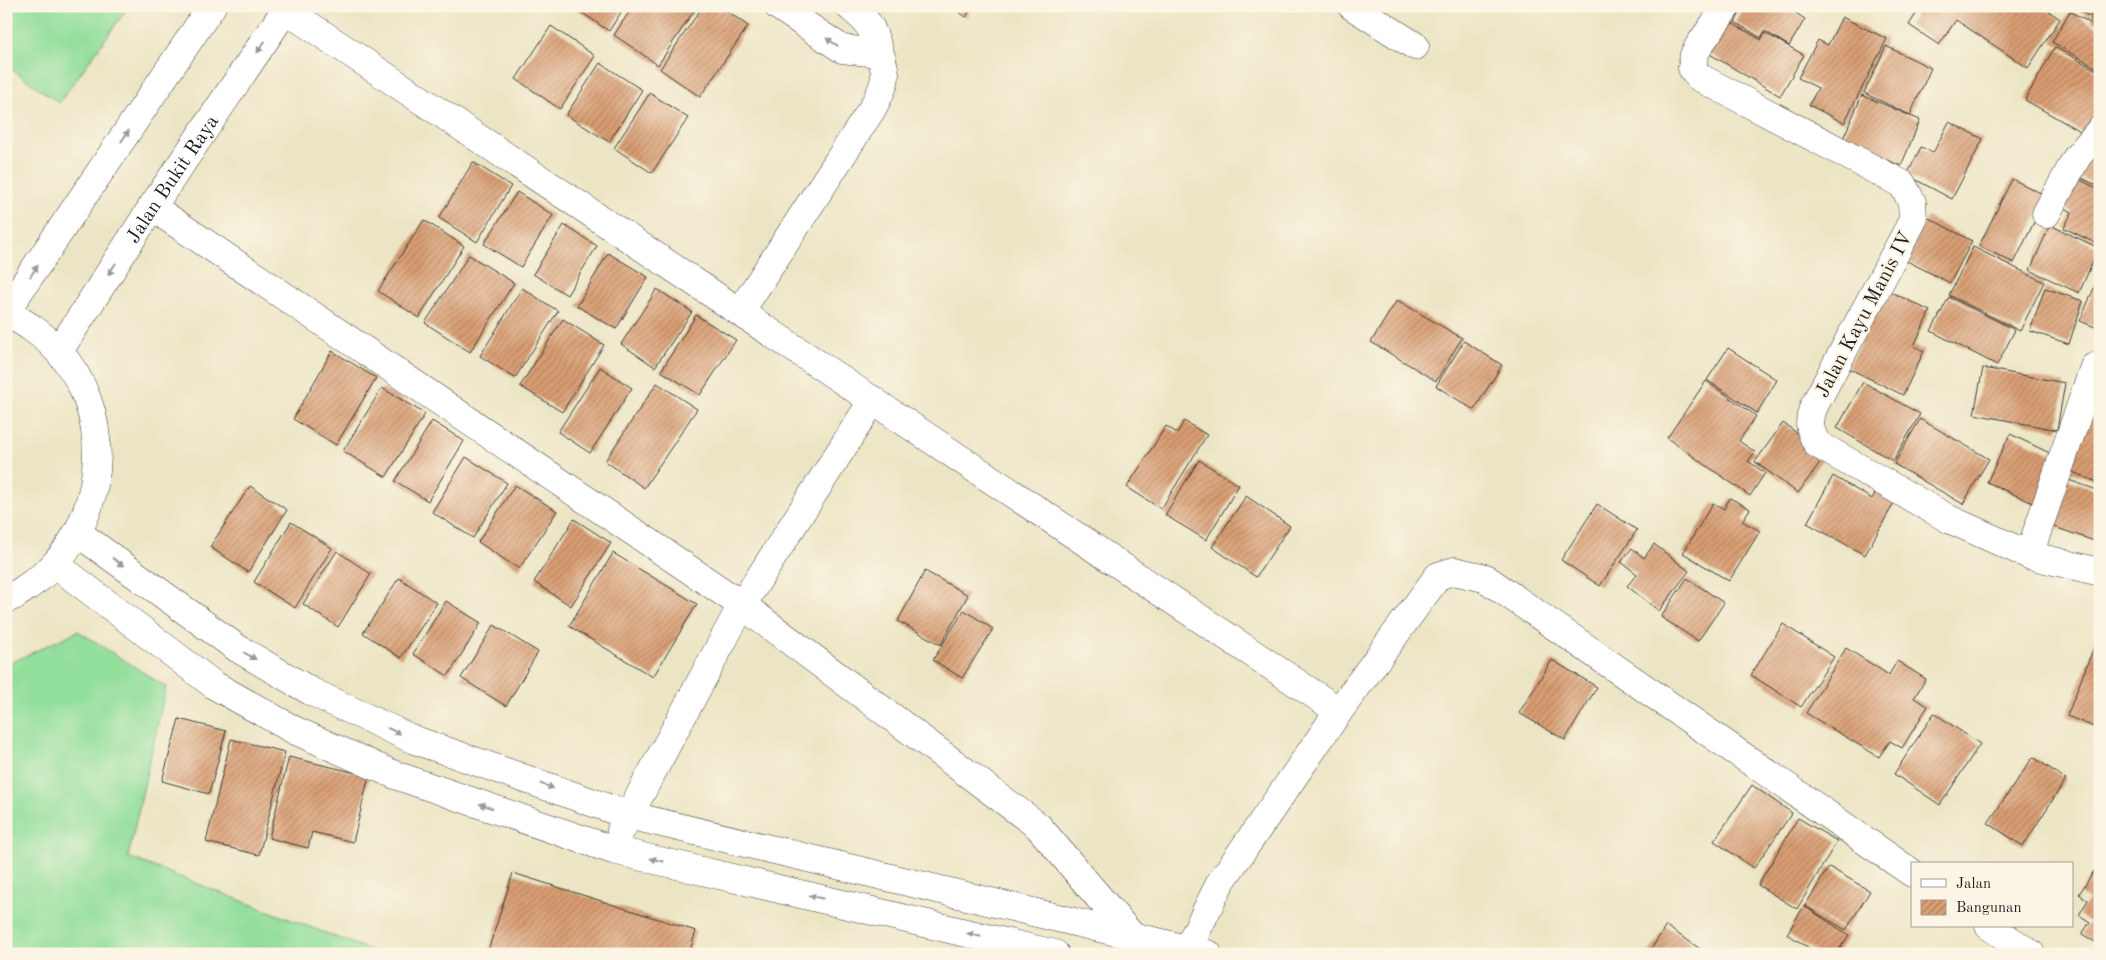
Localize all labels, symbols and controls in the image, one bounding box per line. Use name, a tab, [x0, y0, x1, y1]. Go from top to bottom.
one-way arrow	[825, 37, 838, 46]
one-way arrow	[256, 40, 266, 53]
street label: Jalan Bukit Raya	[124, 112, 223, 247]
one-way arrow	[120, 129, 129, 143]
street label: Jalan Kayu Manis IV	[1813, 229, 1917, 401]
one-way arrow	[107, 262, 117, 276]
one-way arrow	[29, 264, 38, 278]
one-way arrow	[111, 556, 124, 567]
one-way arrow	[243, 652, 256, 661]
one-way arrow	[387, 727, 401, 735]
one-way arrow	[539, 783, 554, 790]
one-way arrow	[478, 802, 493, 810]
one-way arrow	[650, 856, 665, 864]
legend	[1911, 862, 2074, 928]
text: Jalan	[1956, 877, 1991, 892]
one-way arrow	[808, 893, 823, 901]
text: Bangunan	[1956, 901, 2022, 916]
one-way arrow	[966, 931, 981, 939]

